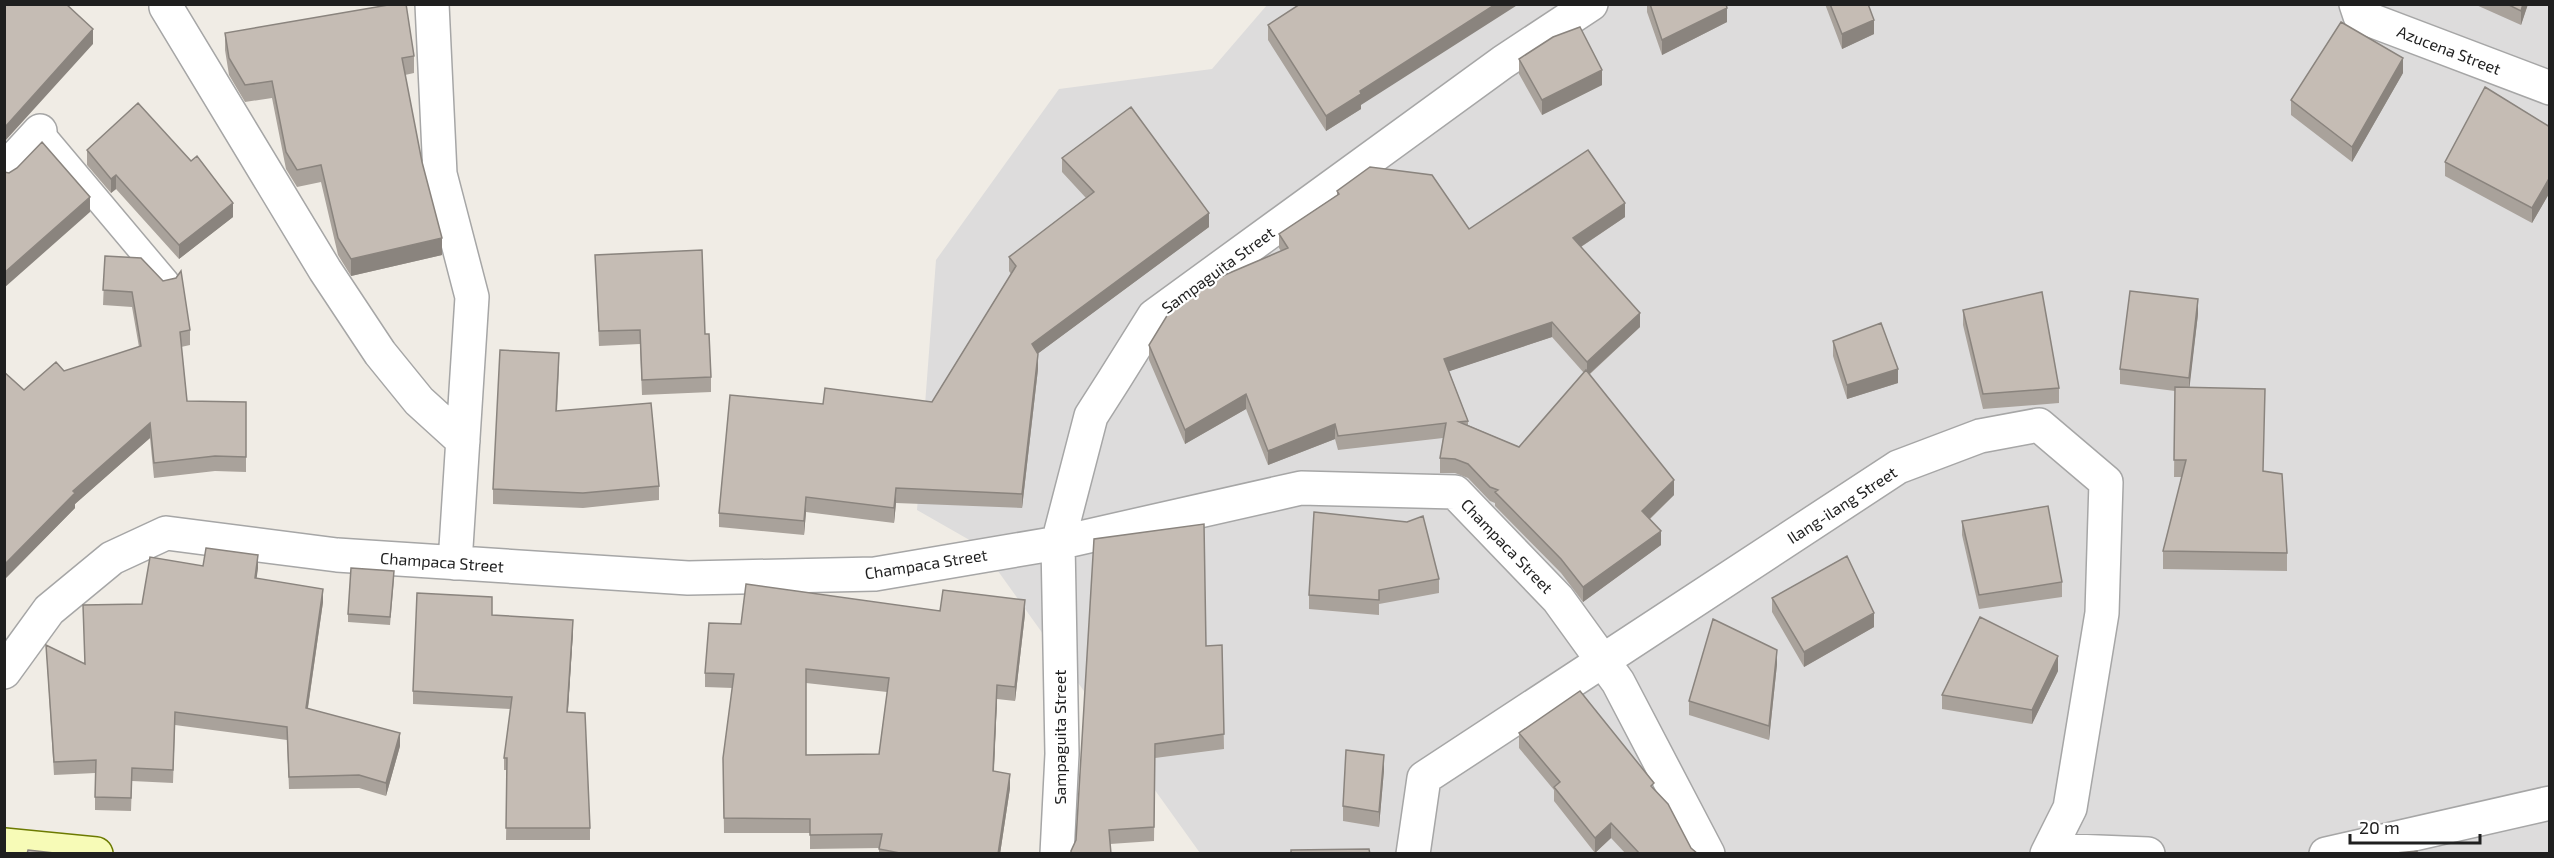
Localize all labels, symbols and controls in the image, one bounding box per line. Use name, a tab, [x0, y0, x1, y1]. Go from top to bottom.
street label: Azucena Street	[2395, 21, 2504, 78]
street label: Sampaguita Street	[1158, 222, 1278, 317]
street label: Ilang-ilang Street	[1783, 462, 1900, 547]
street label: Champaca Street	[1457, 494, 1557, 597]
street label: Champaca Street	[863, 544, 989, 583]
street label: Champaca Street	[380, 548, 505, 575]
street label: Sampaguita Street	[1050, 670, 1069, 804]
scale bar	[2350, 807, 2480, 845]
text: 20 m	[2359, 816, 2400, 838]

